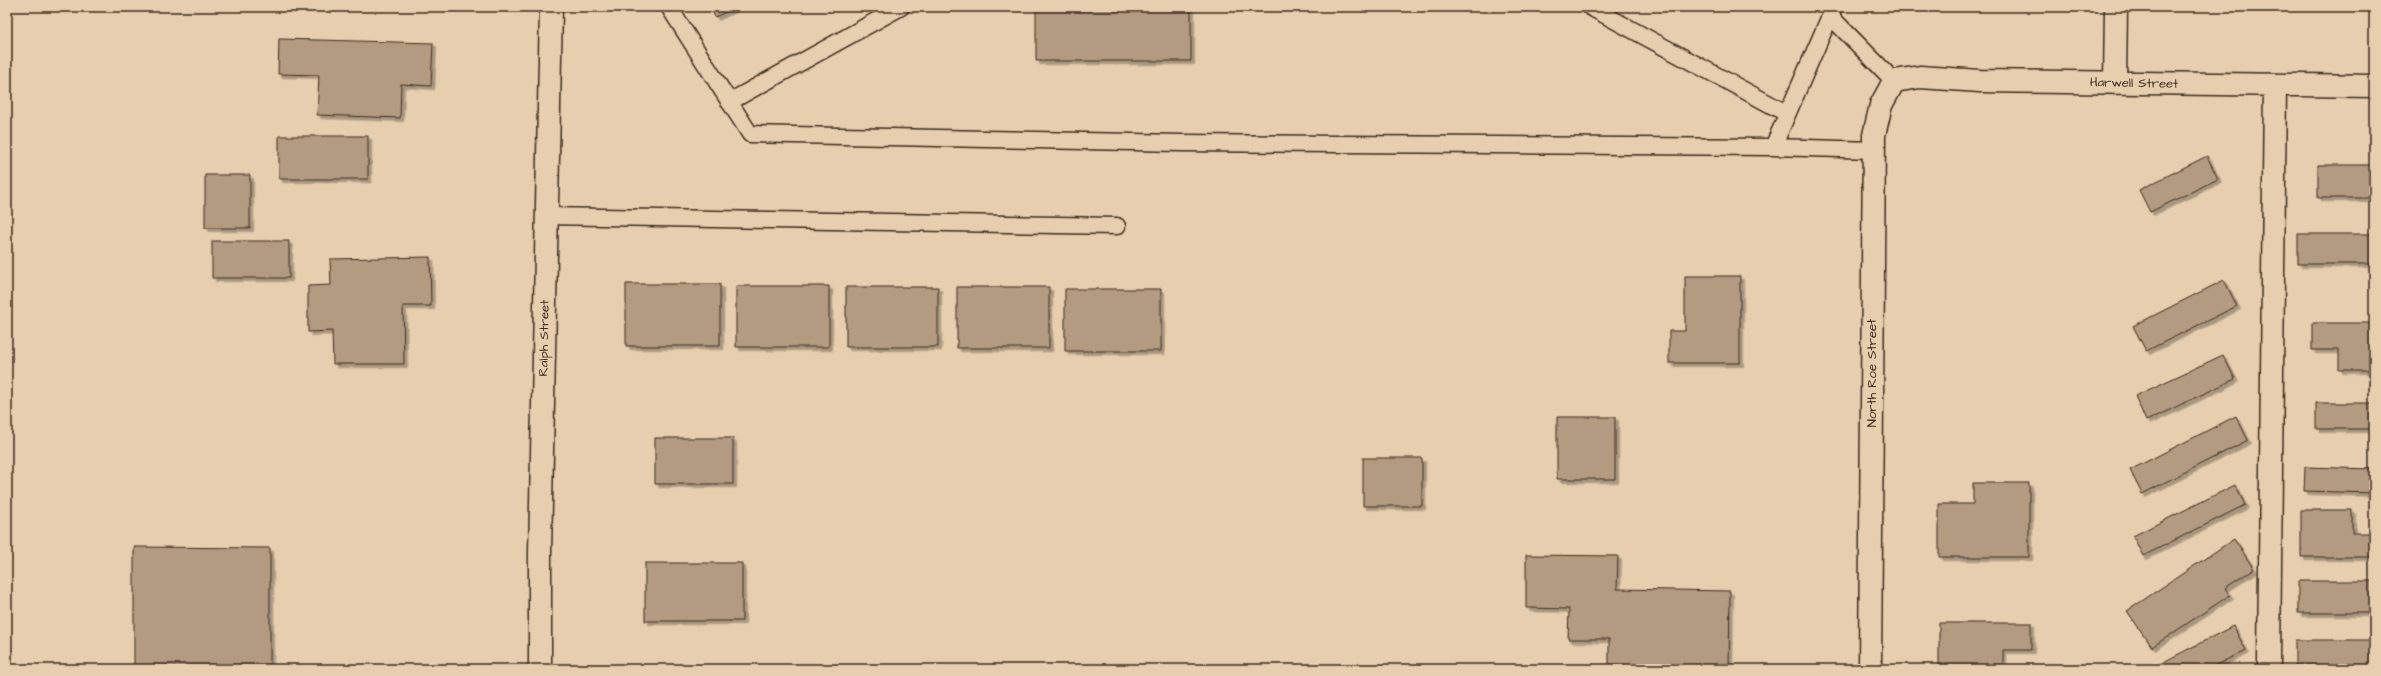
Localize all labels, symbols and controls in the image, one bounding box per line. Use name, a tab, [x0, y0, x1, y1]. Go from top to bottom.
street label: Harwell Street	[2090, 73, 2179, 93]
street label: Ralph Street	[534, 299, 554, 377]
street label: North Roe Street	[1863, 318, 1881, 427]

